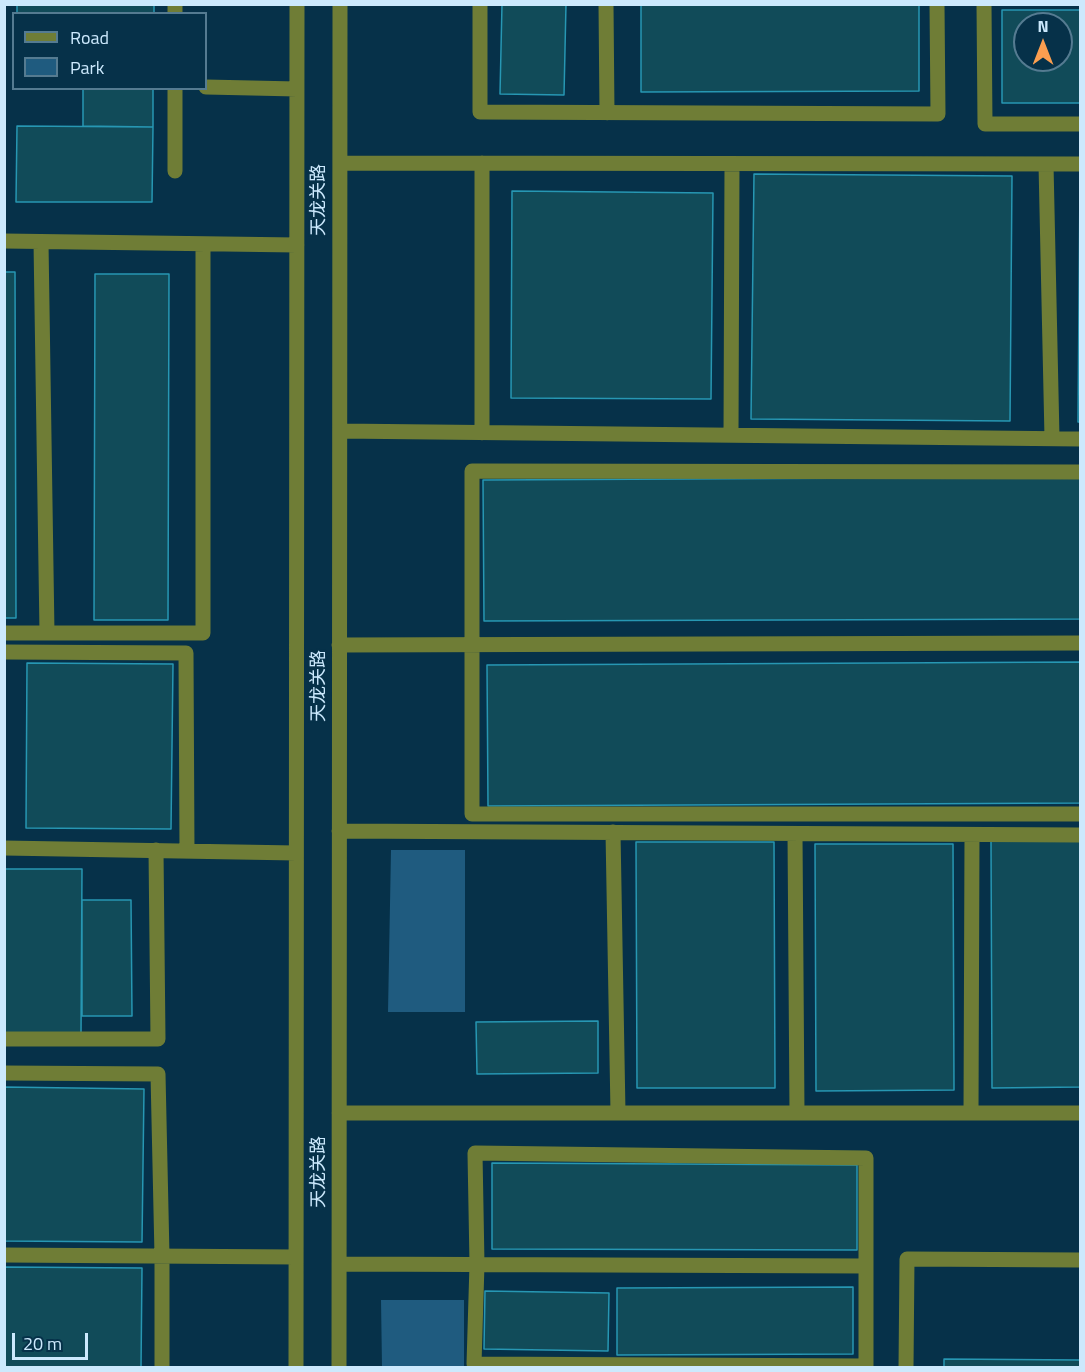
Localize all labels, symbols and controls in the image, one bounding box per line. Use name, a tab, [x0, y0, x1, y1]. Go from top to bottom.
legend	[12, 12, 207, 90]
north arrow	[1013, 12, 1073, 72]
text: N	[1037, 14, 1049, 38]
text: Road	[70, 24, 109, 51]
text: Park	[70, 54, 104, 81]
street label: 天龙关路	[309, 164, 331, 236]
street label: 天龙关路	[309, 650, 331, 722]
street label: 天龙关路	[309, 1136, 331, 1208]
scale bar	[15, 1321, 92, 1359]
text: 20 m	[23, 1330, 62, 1357]

